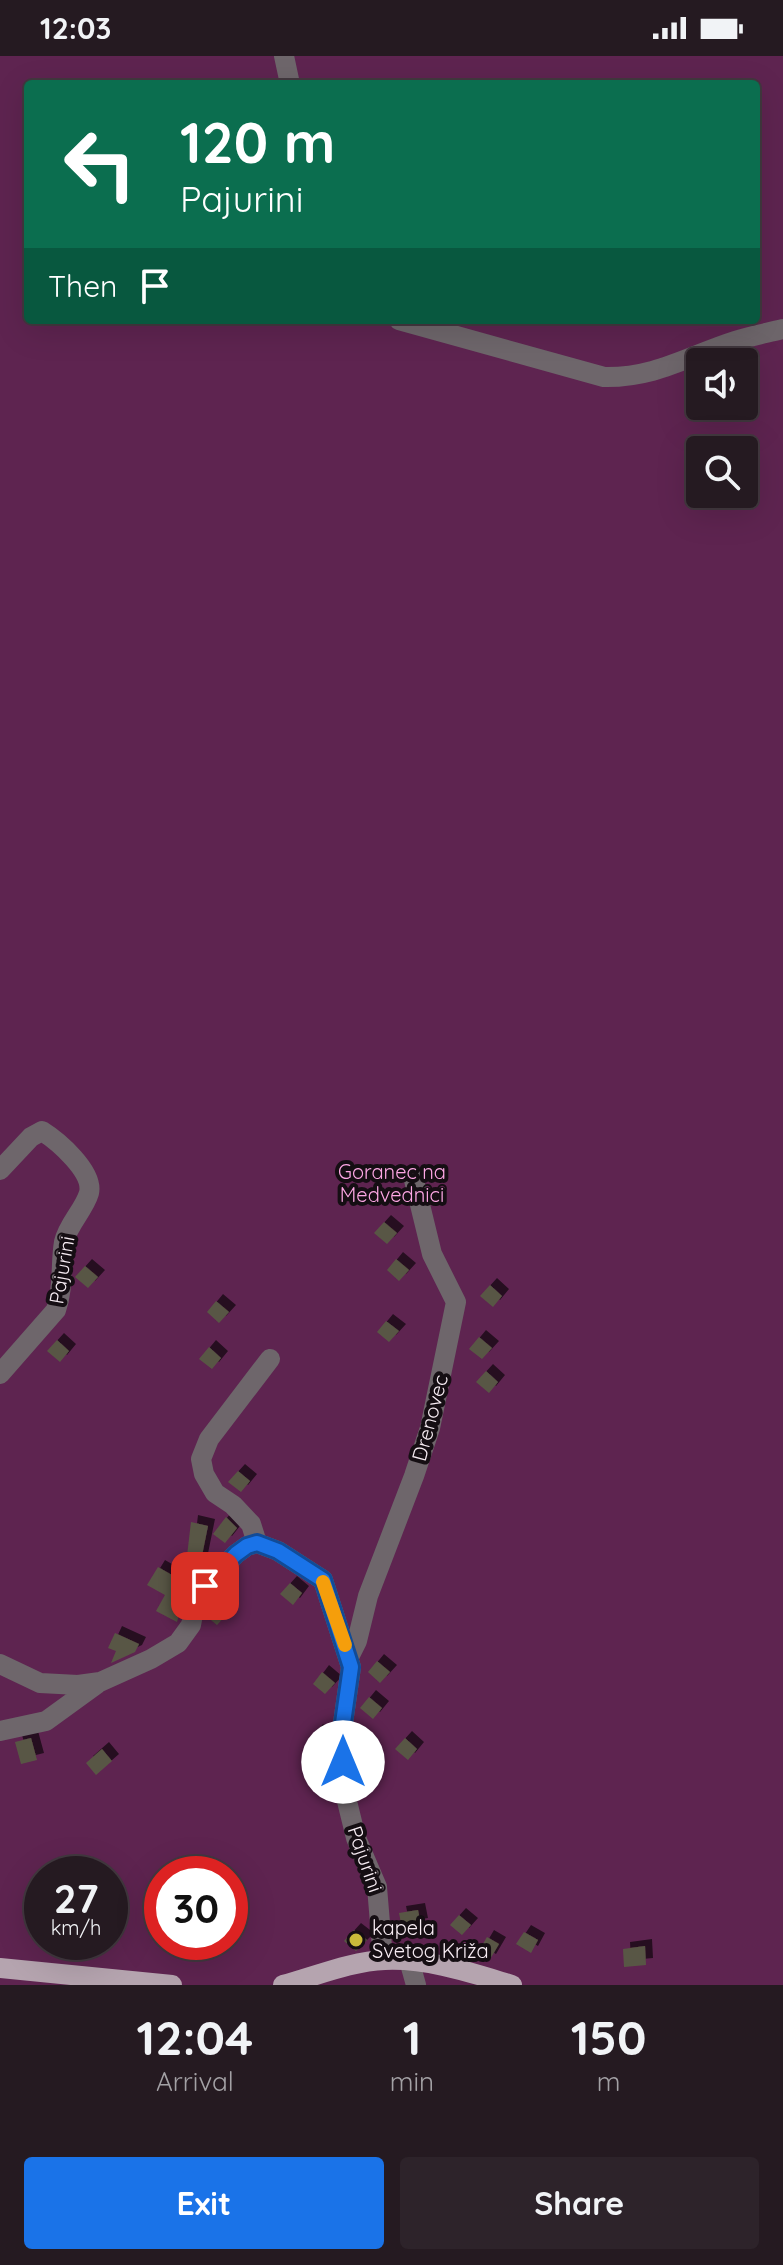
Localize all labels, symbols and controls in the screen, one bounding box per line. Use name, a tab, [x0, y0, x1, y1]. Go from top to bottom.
text: 12:03	[40, 9, 111, 47]
text: 120 m	[180, 107, 335, 177]
icon: left	[48, 112, 152, 216]
text: Pajurini	[180, 176, 303, 221]
icon: arrive	[133, 264, 177, 308]
text: Then	[48, 267, 117, 305]
map controls	[686, 348, 758, 508]
button: sound	[686, 348, 758, 420]
button: search	[686, 436, 758, 508]
park label: Goranec na Medvednici	[338, 1159, 446, 1207]
street label: Pajurini	[43, 1234, 80, 1306]
street label: Drenovec	[406, 1372, 453, 1464]
pin	[171, 1552, 239, 1620]
icon: arrive	[183, 1564, 227, 1608]
position arrow	[301, 1720, 385, 1804]
street label: Pajurini	[342, 1822, 388, 1895]
speed limit sign: 30	[144, 1856, 248, 1960]
text: 27	[54, 1873, 98, 1923]
text: km/h	[51, 1915, 101, 1940]
place label: kapela Svetog Križa	[372, 1915, 489, 1963]
marker: kapela Svetog Križa	[347, 1931, 365, 1949]
text: 12:04	[137, 2007, 253, 2067]
text: 1	[403, 2007, 421, 2067]
text: 150	[571, 2007, 646, 2067]
text: Arrival	[156, 2065, 234, 2098]
text: min	[390, 2065, 434, 2098]
text: m	[597, 2065, 620, 2098]
button: Exit	[24, 2157, 384, 2249]
button: Share	[400, 2157, 759, 2249]

